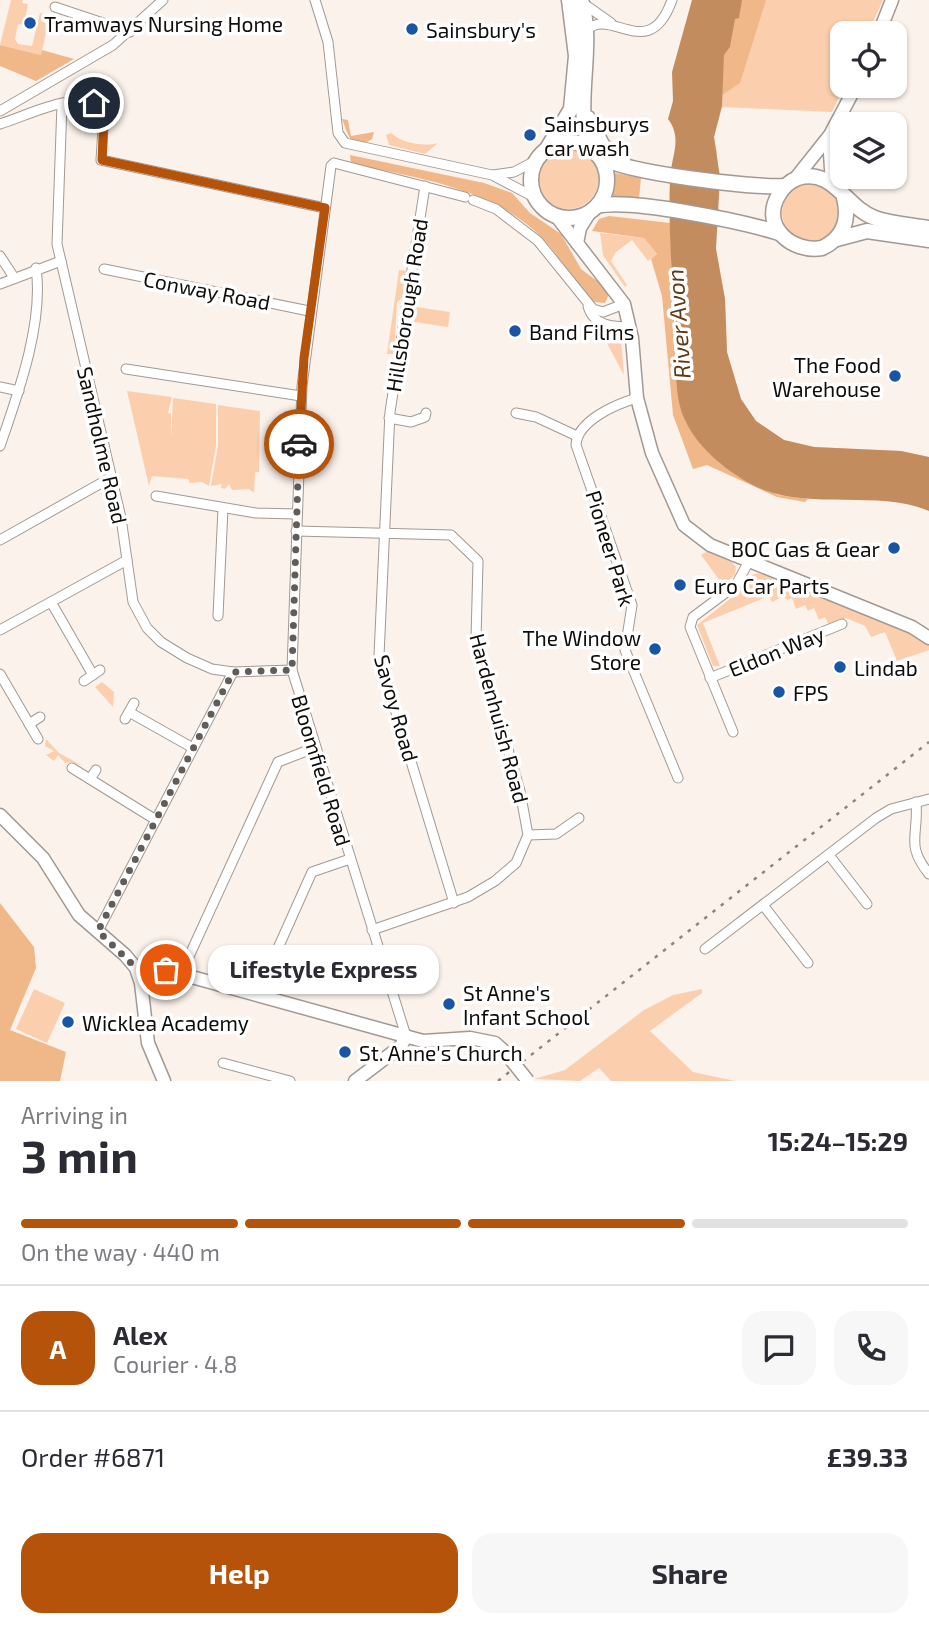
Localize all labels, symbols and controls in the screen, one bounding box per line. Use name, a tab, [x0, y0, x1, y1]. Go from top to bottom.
place label: Tramways Nursing Home	[44, 11, 283, 36]
marker: Tramways Nursing Home	[22, 15, 38, 31]
place label: Sainsbury's	[426, 17, 536, 42]
marker: Sainsbury's	[404, 21, 420, 37]
map controls	[830, 21, 907, 189]
button: locate	[830, 21, 907, 98]
pin	[64, 73, 124, 133]
icon: home	[75, 84, 113, 122]
place label: Sainsburys car wash	[544, 111, 650, 160]
button: layers	[830, 112, 907, 189]
marker: Sainsburys car wash	[522, 127, 538, 143]
street label: Hillsborough Road	[380, 216, 432, 394]
street label: Conway Road	[142, 265, 272, 315]
water label: River Avon	[660, 268, 696, 380]
place label: Band Films	[529, 319, 634, 344]
marker: Band Films	[507, 323, 523, 339]
place label: The Food Warehouse	[772, 352, 881, 401]
street label: Sandholme Road	[73, 364, 133, 526]
marker: The Food Warehouse	[887, 368, 903, 384]
courier	[264, 409, 334, 479]
icon: car	[280, 425, 318, 463]
street label: Pioneer Park	[582, 487, 641, 609]
place label: BOC Gas & Gear	[731, 536, 881, 561]
marker: BOC Gas & Gear	[886, 540, 902, 556]
place label: Euro Car Parts	[694, 573, 830, 598]
marker: Euro Car Parts	[672, 577, 688, 593]
street label: Eldon Way	[725, 621, 827, 681]
place label: The Window Store	[522, 625, 641, 674]
street label: Hardenhuish Road	[465, 630, 535, 806]
marker: The Window Store	[647, 641, 663, 657]
street label: Savoy Road	[370, 652, 424, 764]
place label: Lindab	[854, 655, 918, 680]
marker: Lindab	[832, 659, 848, 675]
place label: FPS	[793, 680, 829, 705]
marker: FPS	[771, 684, 787, 700]
street label: Bloomfield Road	[287, 691, 357, 849]
pin	[136, 940, 196, 1000]
callout: Lifestyle Express	[208, 946, 439, 995]
icon: bag	[147, 951, 185, 989]
text: Lifestyle Express	[229, 955, 418, 983]
place label: St Anne's Infant School	[463, 980, 590, 1029]
marker: St Anne's Infant School	[441, 996, 457, 1012]
place label: Wicklea Academy	[82, 1010, 249, 1035]
marker: Wicklea Academy	[60, 1014, 76, 1030]
place label: St. Anne's Church	[359, 1040, 523, 1065]
marker: St. Anne's Church	[337, 1044, 353, 1060]
text: Arriving in	[21, 1101, 128, 1129]
text: 15:24–15:29	[768, 1125, 908, 1156]
text: 3 min	[21, 1127, 138, 1182]
text: On the way · 440 m	[21, 1238, 220, 1266]
button: chat	[742, 1311, 816, 1385]
button: phone	[834, 1311, 908, 1385]
text: Alex	[113, 1319, 168, 1350]
text: A	[50, 1333, 66, 1364]
text: Courier · 4.8	[113, 1350, 237, 1378]
text: Order #6871	[21, 1441, 165, 1472]
text: £39.33	[827, 1441, 908, 1472]
button: Help	[21, 1533, 458, 1613]
button: Share	[472, 1533, 908, 1613]

